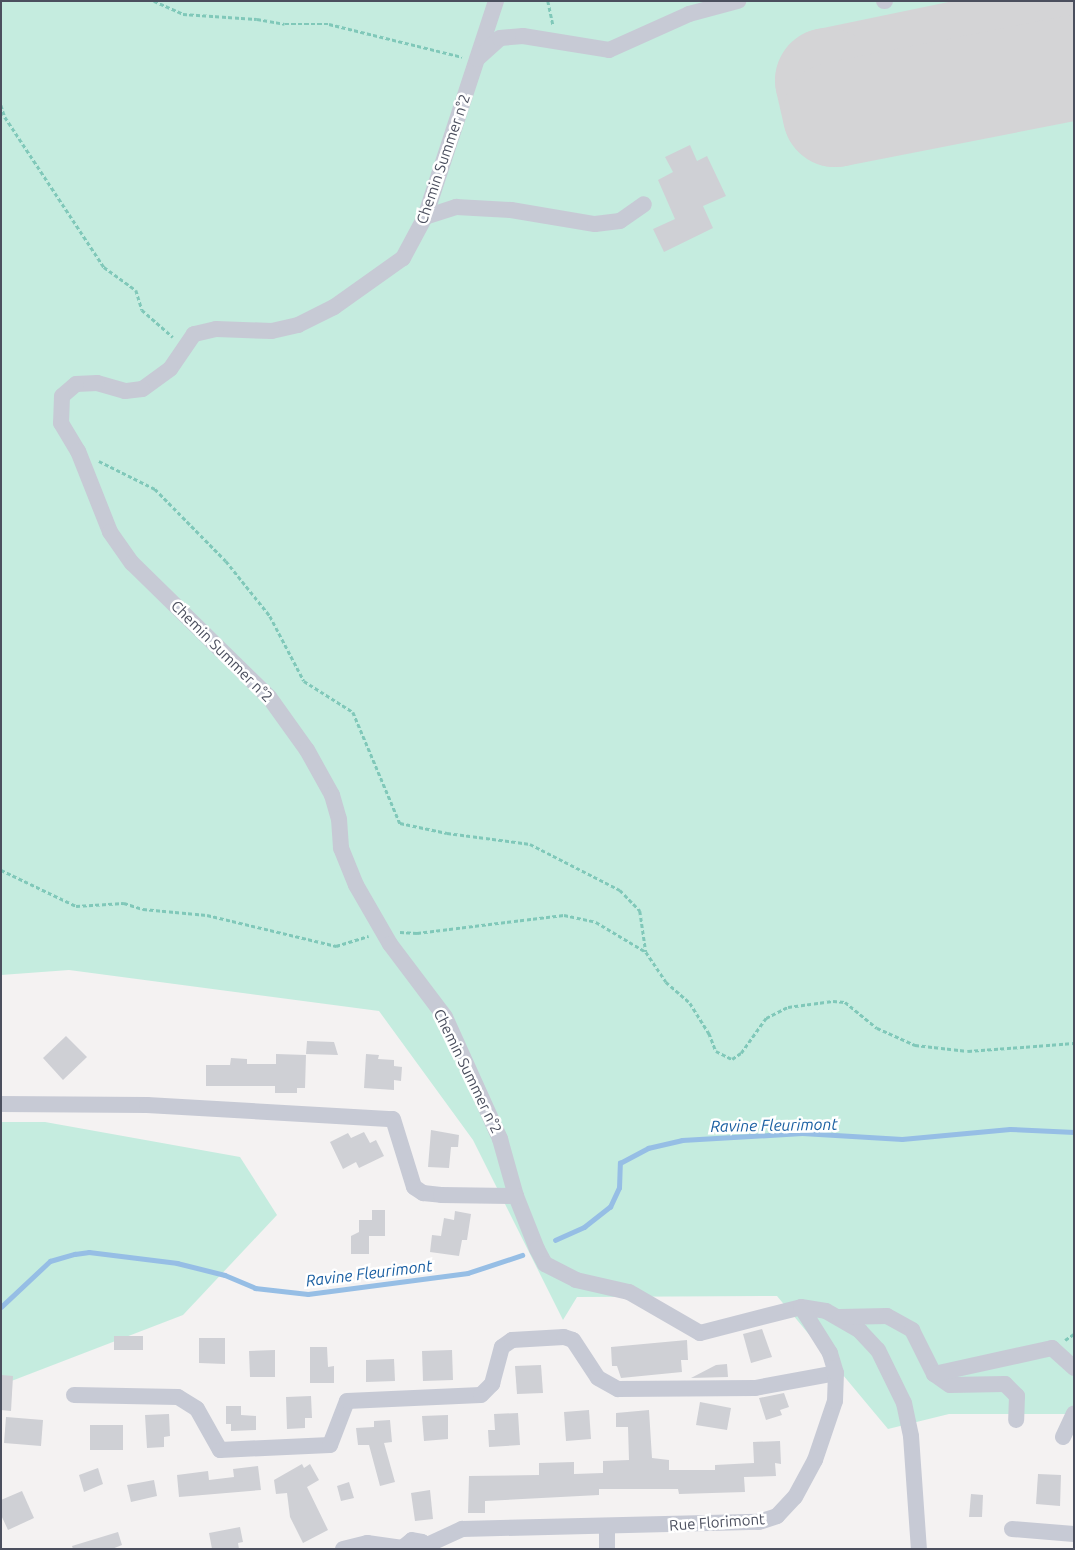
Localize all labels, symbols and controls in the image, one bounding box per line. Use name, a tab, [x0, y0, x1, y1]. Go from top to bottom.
street label: Chemin Summer n°2	[412, 92, 474, 226]
street label: Chemin Summer n°2	[167, 596, 277, 706]
street label: Chemin Summer n°2	[430, 1006, 506, 1136]
water label: Ravine Fleurimont	[710, 1114, 838, 1136]
water label: Ravine Fleurimont	[305, 1256, 433, 1290]
street label: Rue Florimont	[669, 1510, 765, 1534]

